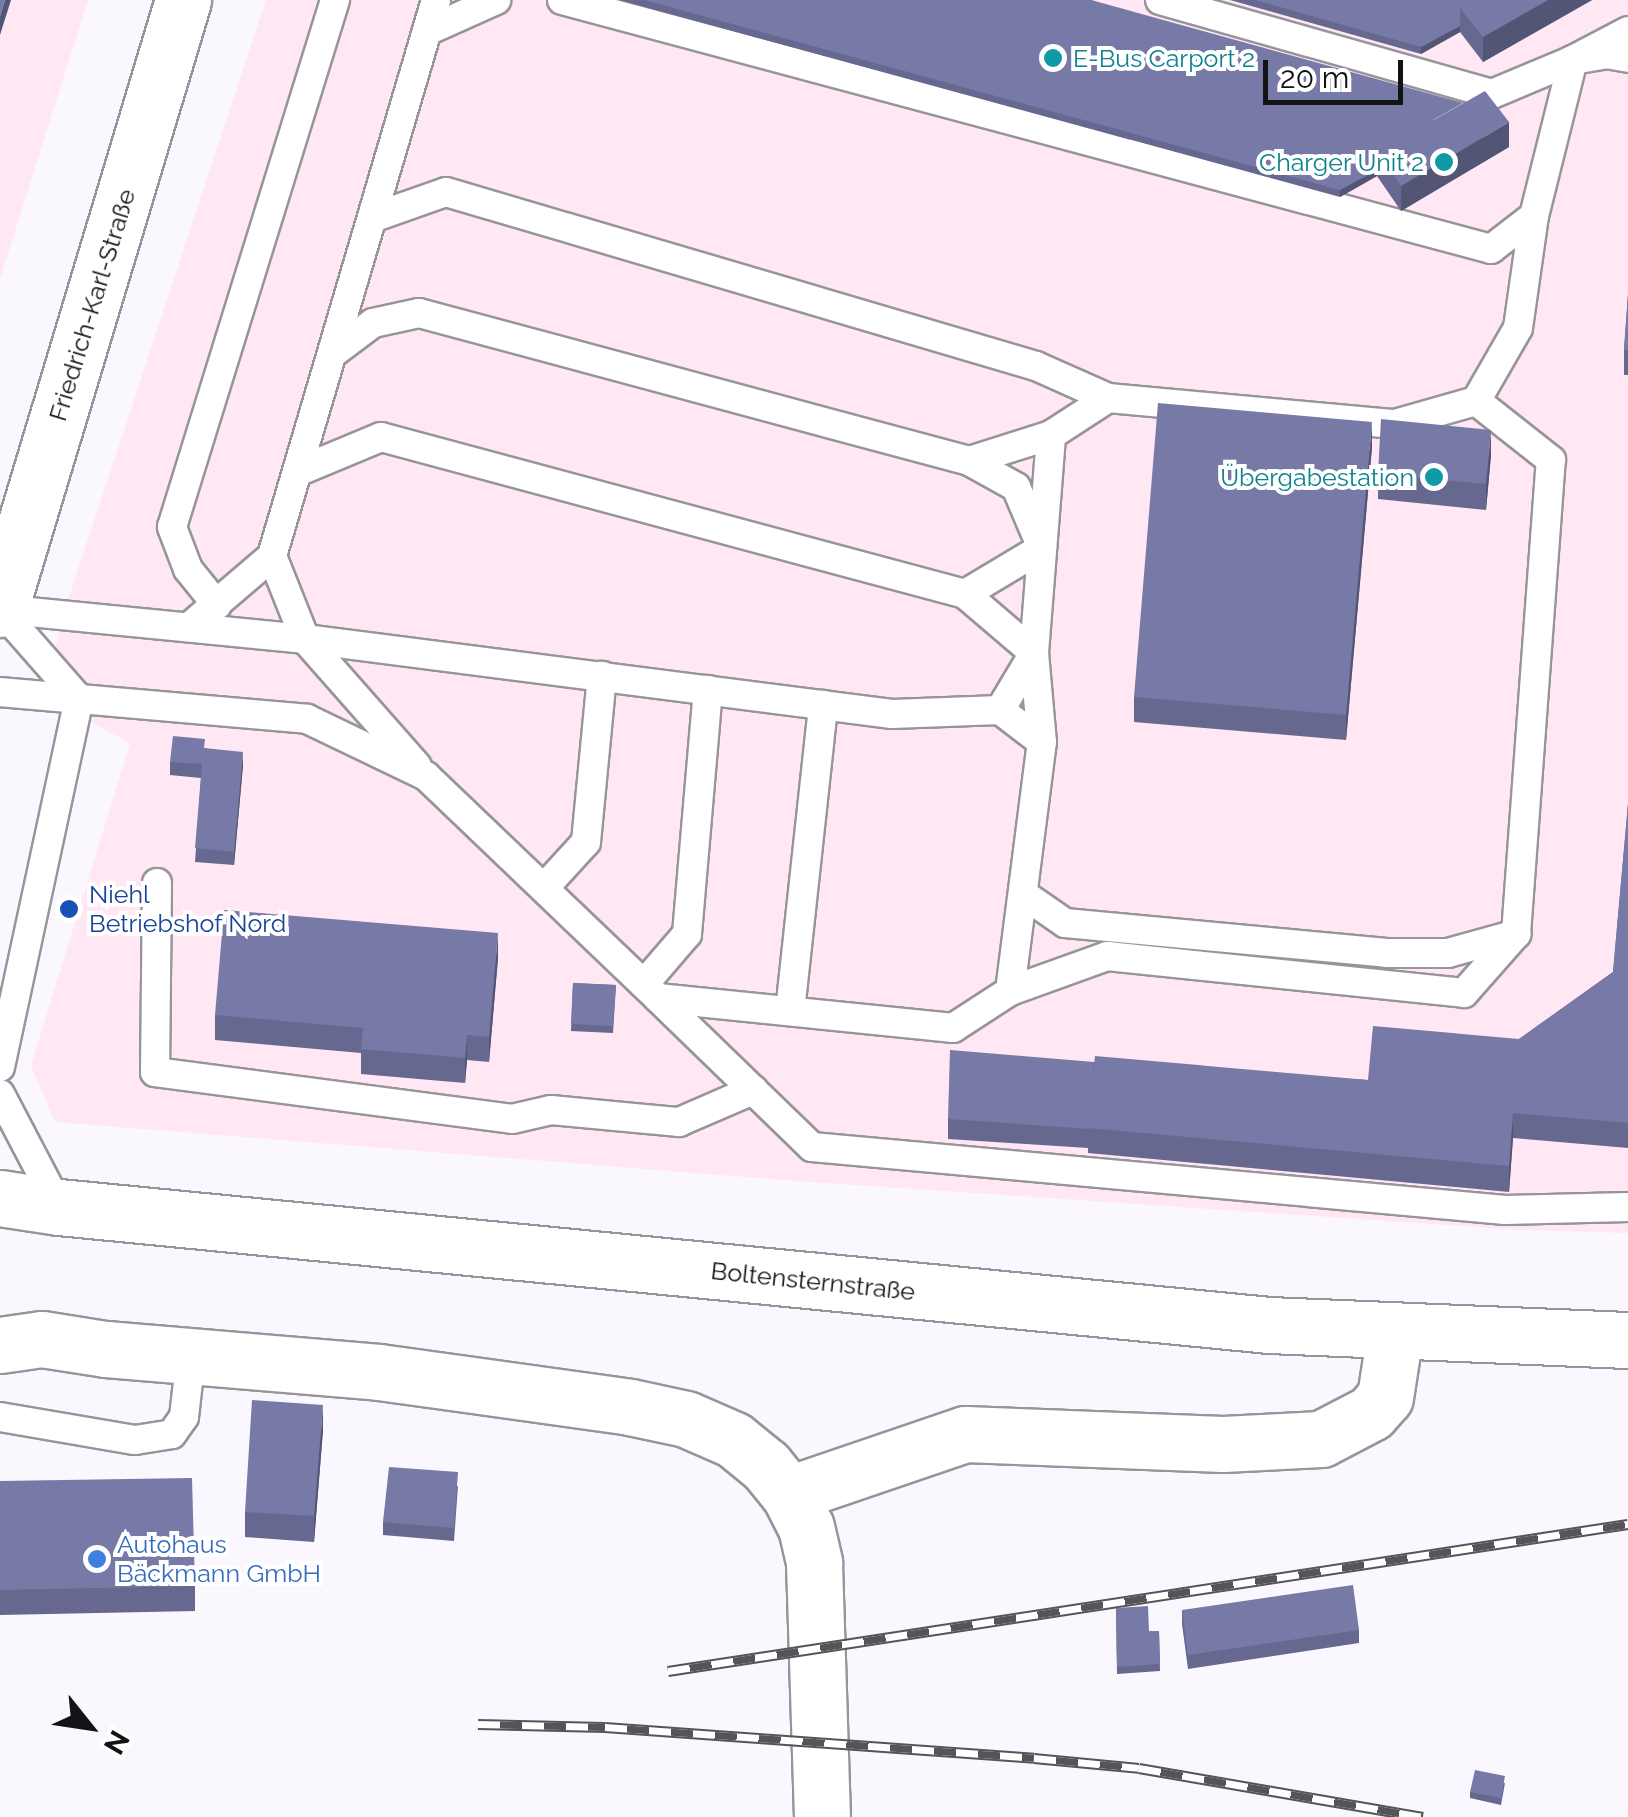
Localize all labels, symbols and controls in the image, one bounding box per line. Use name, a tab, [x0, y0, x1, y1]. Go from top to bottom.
scale bar	[1268, 40, 1408, 102]
place label: E-Bus Carport 2	[1073, 43, 1255, 73]
marker: E-Bus Carport 2	[1042, 47, 1064, 69]
text: 20 m	[1280, 60, 1349, 95]
place label: Charger Unit 2	[1258, 147, 1424, 177]
marker: Charger Unit 2	[1433, 151, 1455, 173]
street label: Friedrich-Karl-Straße	[42, 185, 142, 425]
place label: Übergabestation	[1220, 462, 1414, 492]
marker: Übergabestation	[1423, 466, 1445, 488]
place label: Niehl Betriebshof Nord	[89, 880, 287, 939]
marker: Niehl Betriebshof Nord	[58, 898, 80, 920]
street label: Boltensternstraße	[709, 1255, 917, 1307]
place label: Autohaus Bäckmann GmbH	[117, 1530, 321, 1589]
marker: Autohaus Bäckmann GmbH	[86, 1548, 108, 1570]
north arrow	[40, 1677, 140, 1777]
text: N	[97, 1725, 136, 1760]

